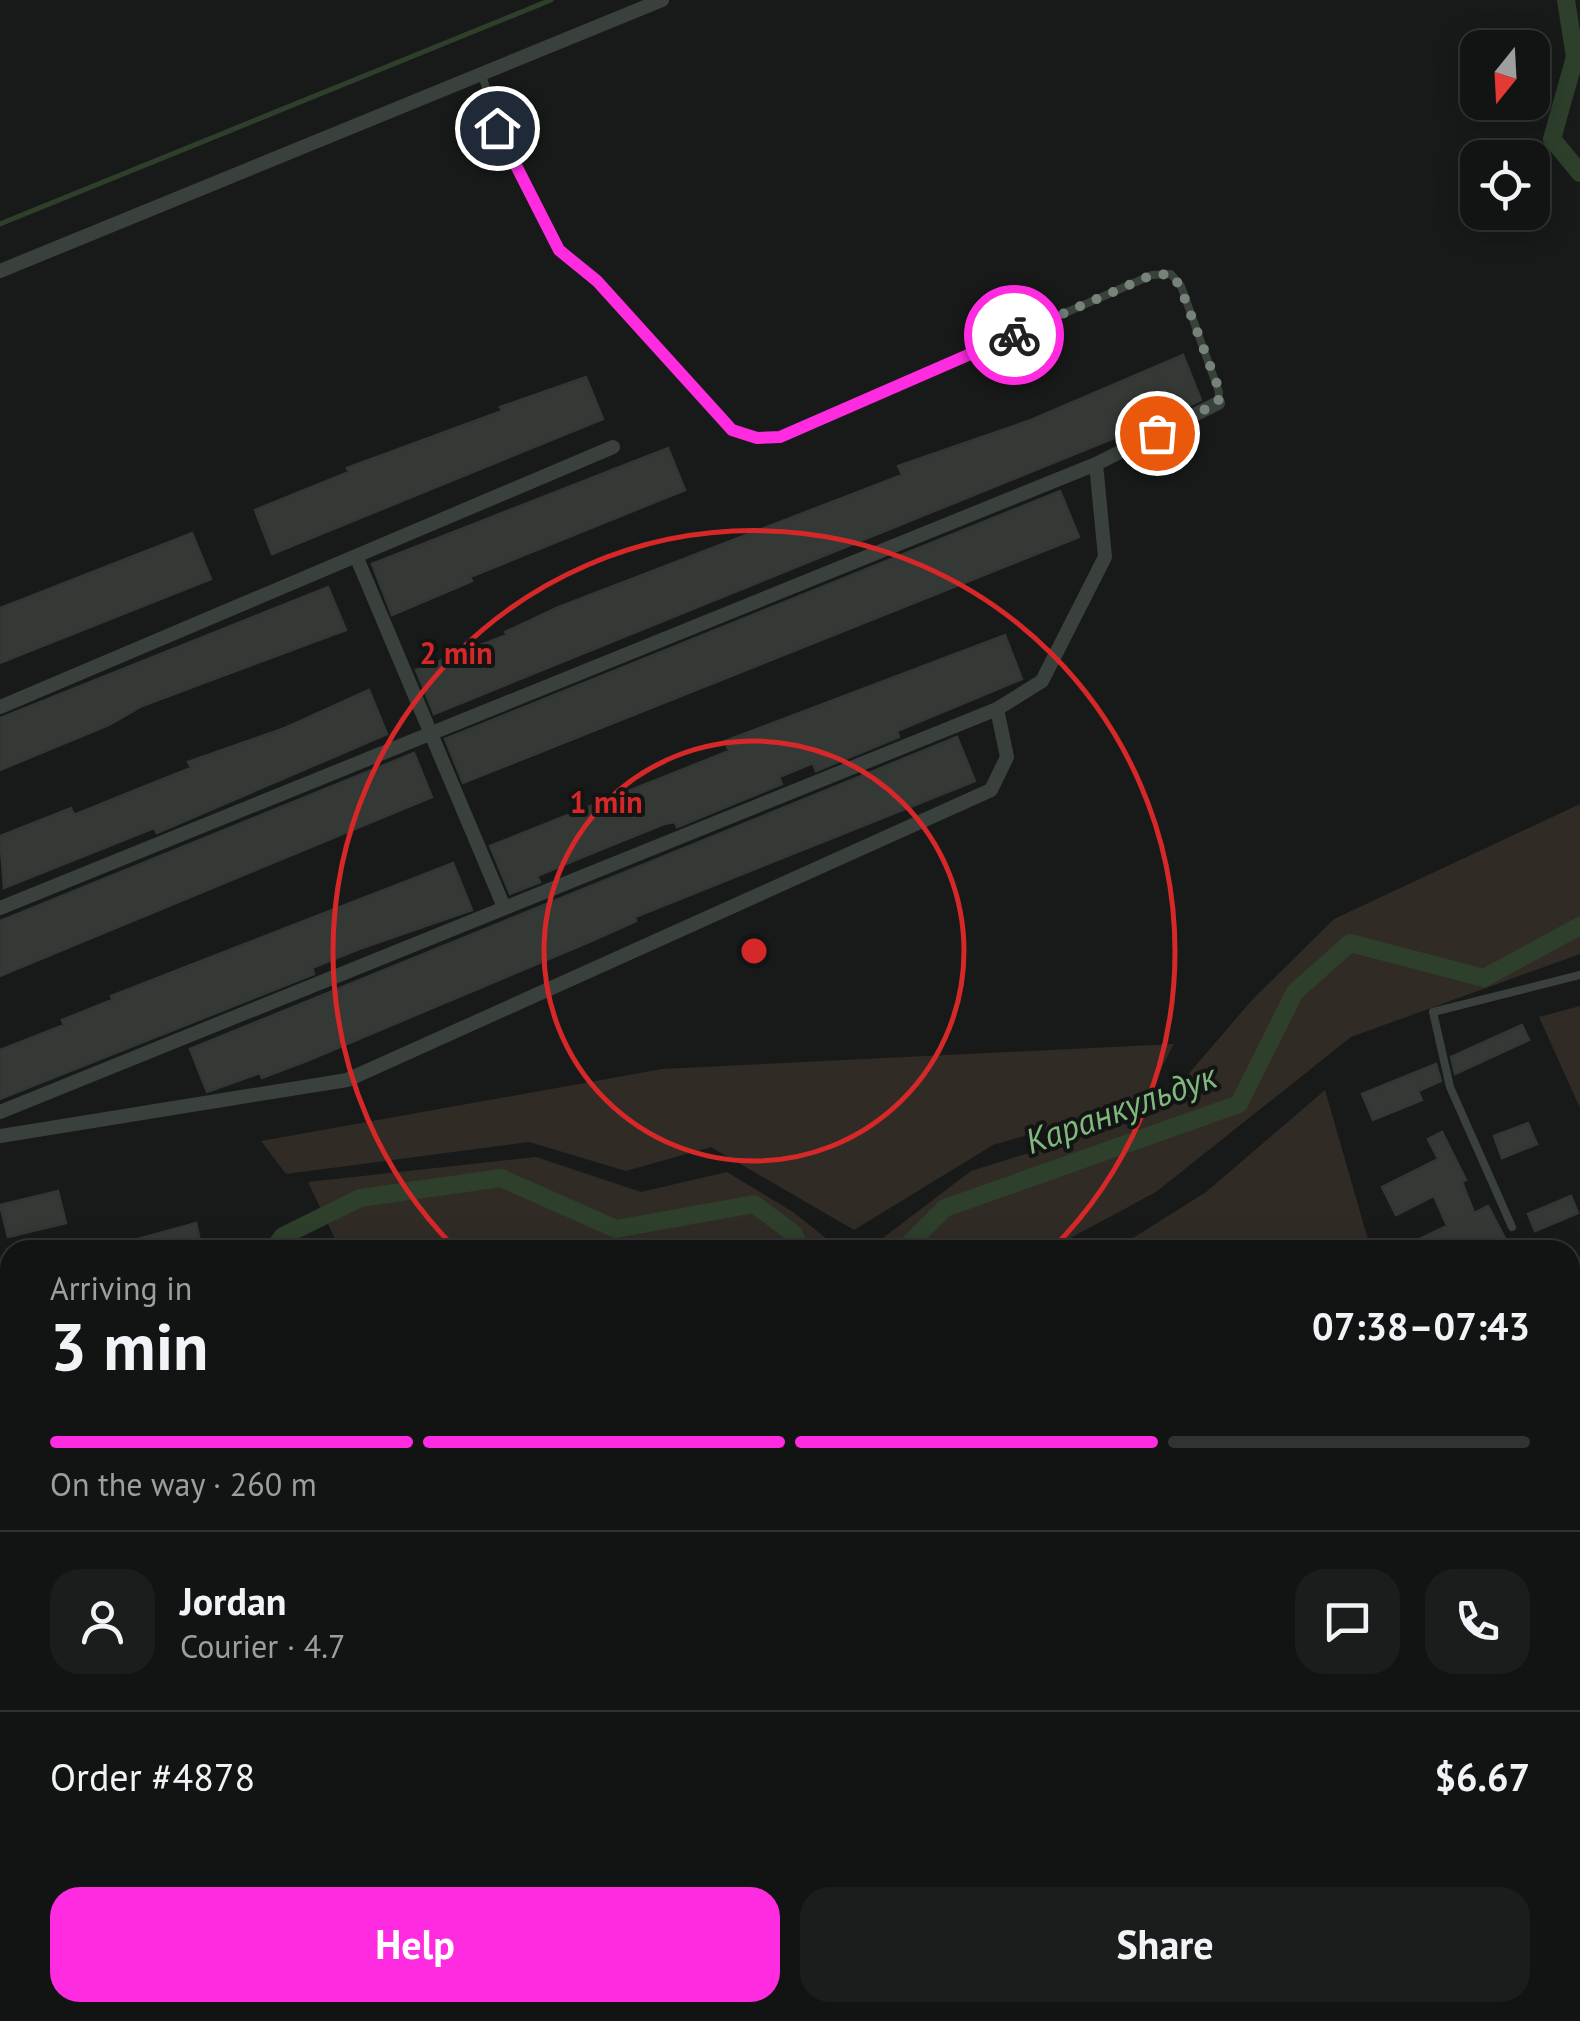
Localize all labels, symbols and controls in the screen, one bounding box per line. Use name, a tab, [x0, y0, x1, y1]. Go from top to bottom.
north arrow	[1460, 30, 1550, 120]
map controls	[1460, 30, 1550, 230]
pin	[455, 86, 540, 171]
icon: home	[470, 101, 525, 156]
button: locate	[1460, 140, 1550, 230]
courier	[964, 285, 1064, 385]
icon: bike	[987, 308, 1042, 363]
pin	[1115, 391, 1200, 476]
icon: bag	[1130, 406, 1185, 461]
text: 2 min	[419, 633, 493, 672]
text: 1 min	[569, 782, 643, 821]
centre of rings	[736, 933, 772, 969]
water label: Каранкульдук	[1019, 1052, 1223, 1164]
text: Arriving in	[50, 1267, 192, 1309]
text: 07:38–07:43	[1312, 1301, 1530, 1350]
text: 3 min	[50, 1304, 209, 1388]
text: On the way · 260 m	[50, 1463, 317, 1505]
button: person	[50, 1569, 155, 1674]
button: chat	[1295, 1569, 1400, 1674]
button: phone	[1425, 1569, 1530, 1674]
text: Jordan	[180, 1576, 286, 1625]
text: Courier · 4.7	[180, 1625, 346, 1667]
text: Order #4878	[50, 1752, 255, 1801]
text: $6.67	[1434, 1752, 1530, 1801]
button: Help	[50, 1887, 780, 2002]
button: Share	[800, 1887, 1530, 2002]

